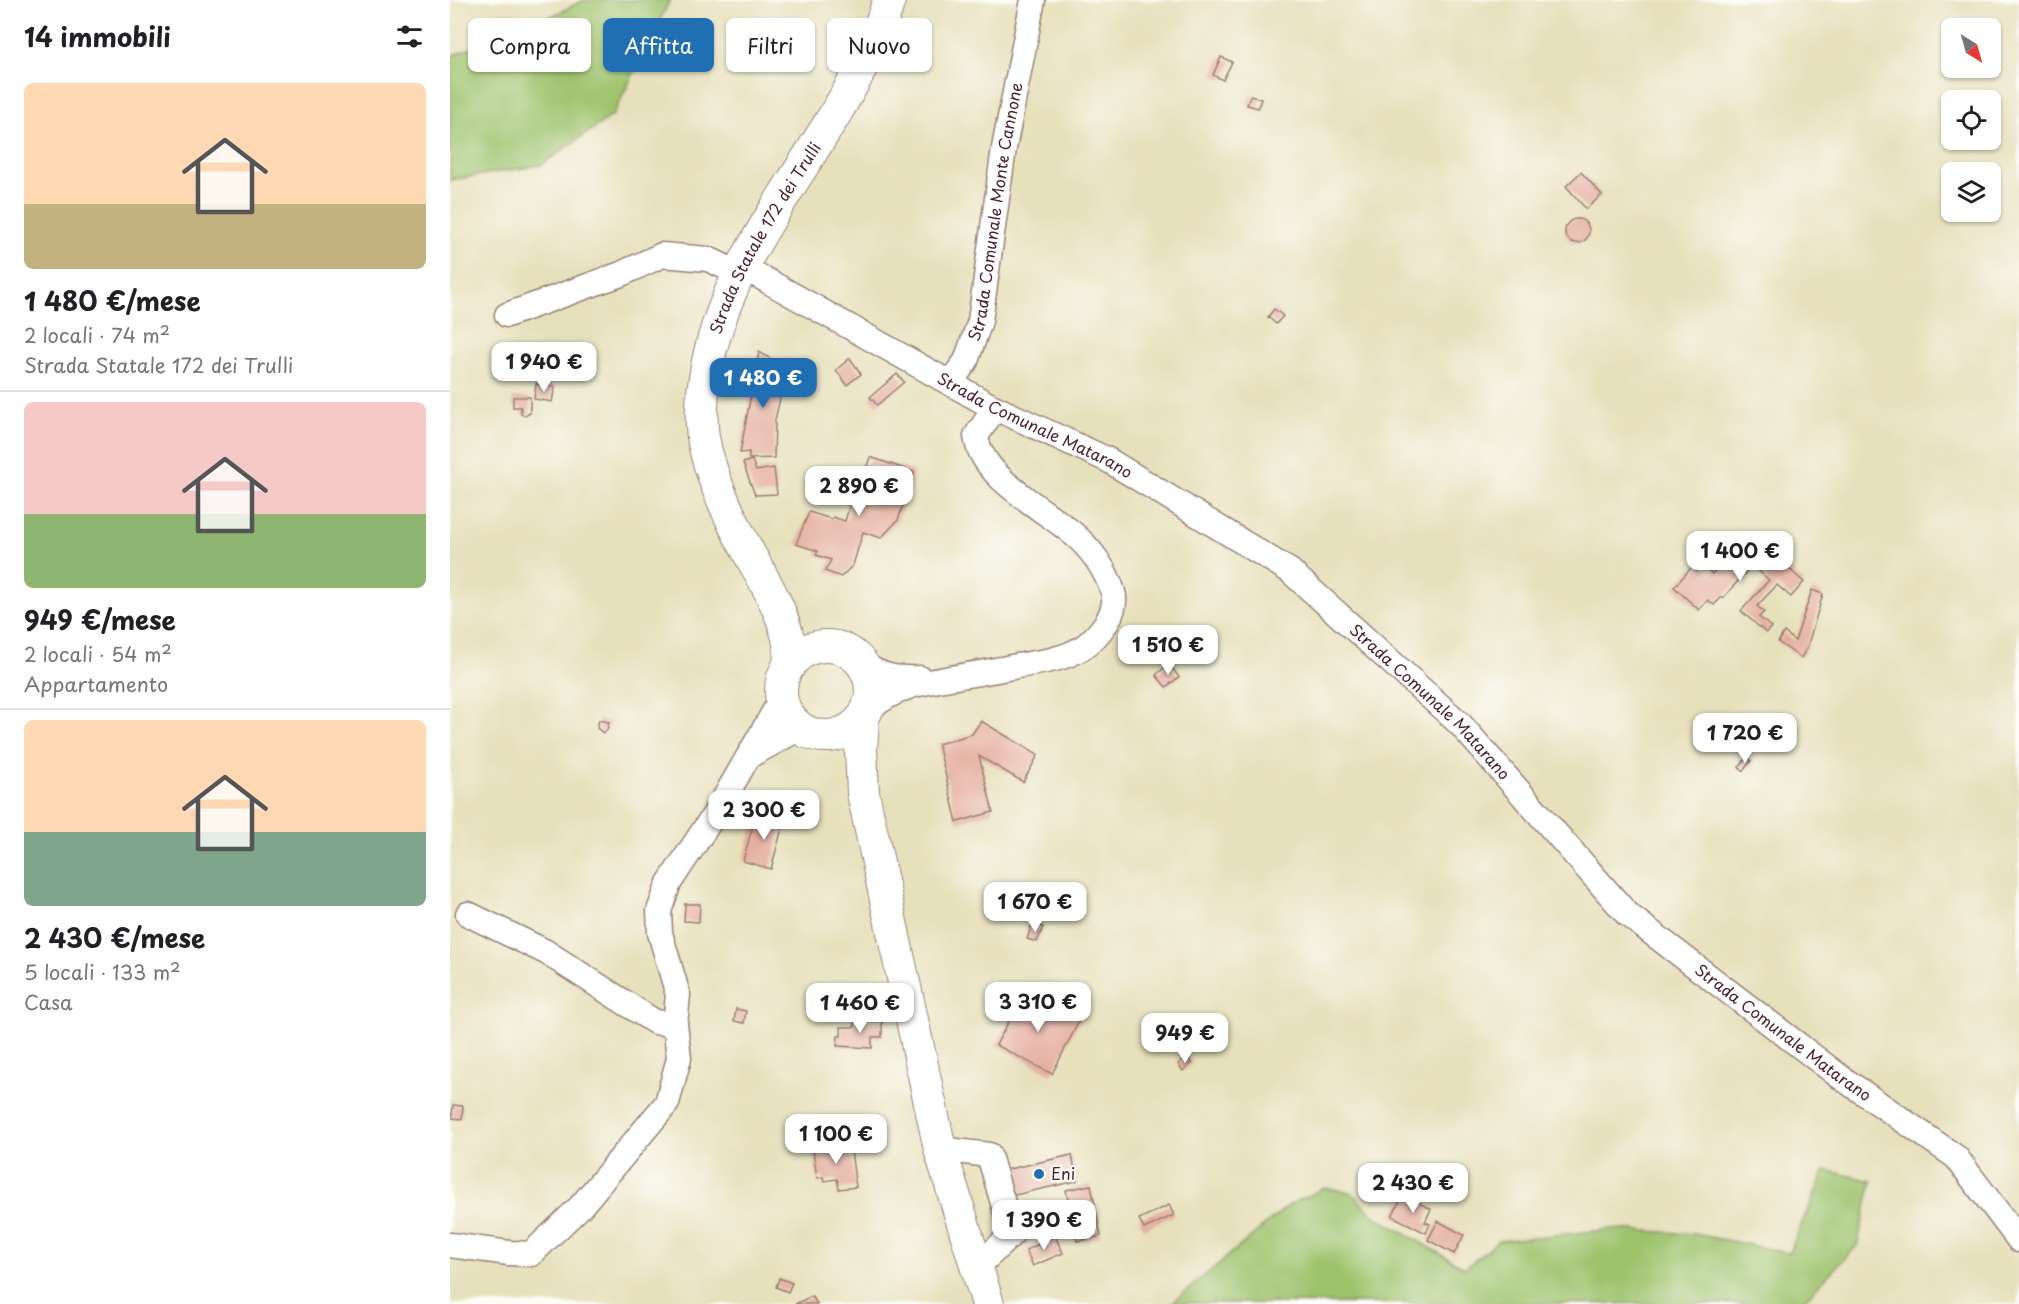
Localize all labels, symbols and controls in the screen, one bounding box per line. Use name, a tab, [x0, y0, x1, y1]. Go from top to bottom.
text: 14 immobili	[24, 17, 171, 56]
chip: Compra	[468, 18, 591, 72]
chip: Affitta	[603, 18, 714, 72]
chip: Filtri	[726, 18, 815, 72]
chip: Nuovo	[827, 18, 932, 72]
north arrow	[1941, 18, 2001, 78]
map controls	[1941, 18, 2001, 222]
icon: filters	[393, 20, 426, 53]
street label: Strada Comunale Monte Cannone	[961, 80, 1028, 344]
button: locate	[1941, 90, 2001, 150]
icon: home	[171, 122, 279, 230]
street label: Strada Statale 172 dei Trulli	[703, 137, 826, 337]
button: layers	[1941, 162, 2001, 222]
text: 1 480 €/mese	[24, 281, 201, 320]
text: 2 locali · 74 m²	[24, 320, 170, 350]
pin: 1 940 €	[489, 342, 599, 393]
text: 1 940 €	[506, 346, 582, 376]
text: Strada Statale 172 dei Trulli	[24, 350, 293, 380]
pin: 1 480 €	[708, 358, 818, 409]
text: 1 480 €	[724, 362, 802, 392]
street label: Strada Comunale Matarano	[933, 365, 1138, 483]
icon: home	[171, 441, 279, 549]
pin: 2 890 €	[804, 466, 914, 517]
text: 2 890 €	[819, 470, 899, 500]
pin: 1 400 €	[1685, 531, 1795, 582]
text: 1 400 €	[1700, 535, 1780, 565]
text: 949 €/mese	[24, 600, 176, 639]
street label: Strada Comunale Matarano	[1345, 617, 1517, 785]
pin: 1 510 €	[1113, 625, 1223, 676]
text: 1 510 €	[1132, 629, 1204, 659]
text: 2 locali · 54 m²	[24, 639, 172, 669]
text: Appartamento	[24, 669, 168, 699]
pin: 1 720 €	[1690, 713, 1800, 764]
text: 1 720 €	[1707, 717, 1783, 747]
icon: home	[171, 759, 279, 867]
pin: 2 300 €	[709, 790, 819, 841]
text: 2 300 €	[722, 794, 806, 824]
pin: 1 670 €	[980, 882, 1090, 933]
text: 1 670 €	[998, 886, 1072, 916]
text: 2 430 €/mese	[24, 918, 205, 957]
text: 5 locali · 133 m²	[24, 957, 180, 987]
street label: Strada Comunale Matarano	[1690, 957, 1877, 1106]
pin: 3 310 €	[983, 982, 1093, 1033]
pin: 1 460 €	[805, 983, 915, 1034]
text: 3 310 €	[999, 986, 1077, 1016]
text: Casa	[24, 987, 73, 1017]
text: 1 460 €	[820, 987, 900, 1017]
pin: 949 €	[1143, 1013, 1227, 1064]
text: 949 €	[1155, 1017, 1215, 1047]
pin: 1 100 €	[781, 1114, 891, 1165]
text: 1 100 €	[799, 1118, 873, 1148]
place label: Eni	[1051, 1161, 1075, 1185]
pin: 2 430 €	[1358, 1163, 1468, 1214]
marker: Eni	[1032, 1167, 1046, 1181]
text: 2 430 €	[1372, 1167, 1454, 1197]
pin: 1 390 €	[989, 1200, 1099, 1251]
text: 1 390 €	[1006, 1204, 1082, 1234]

